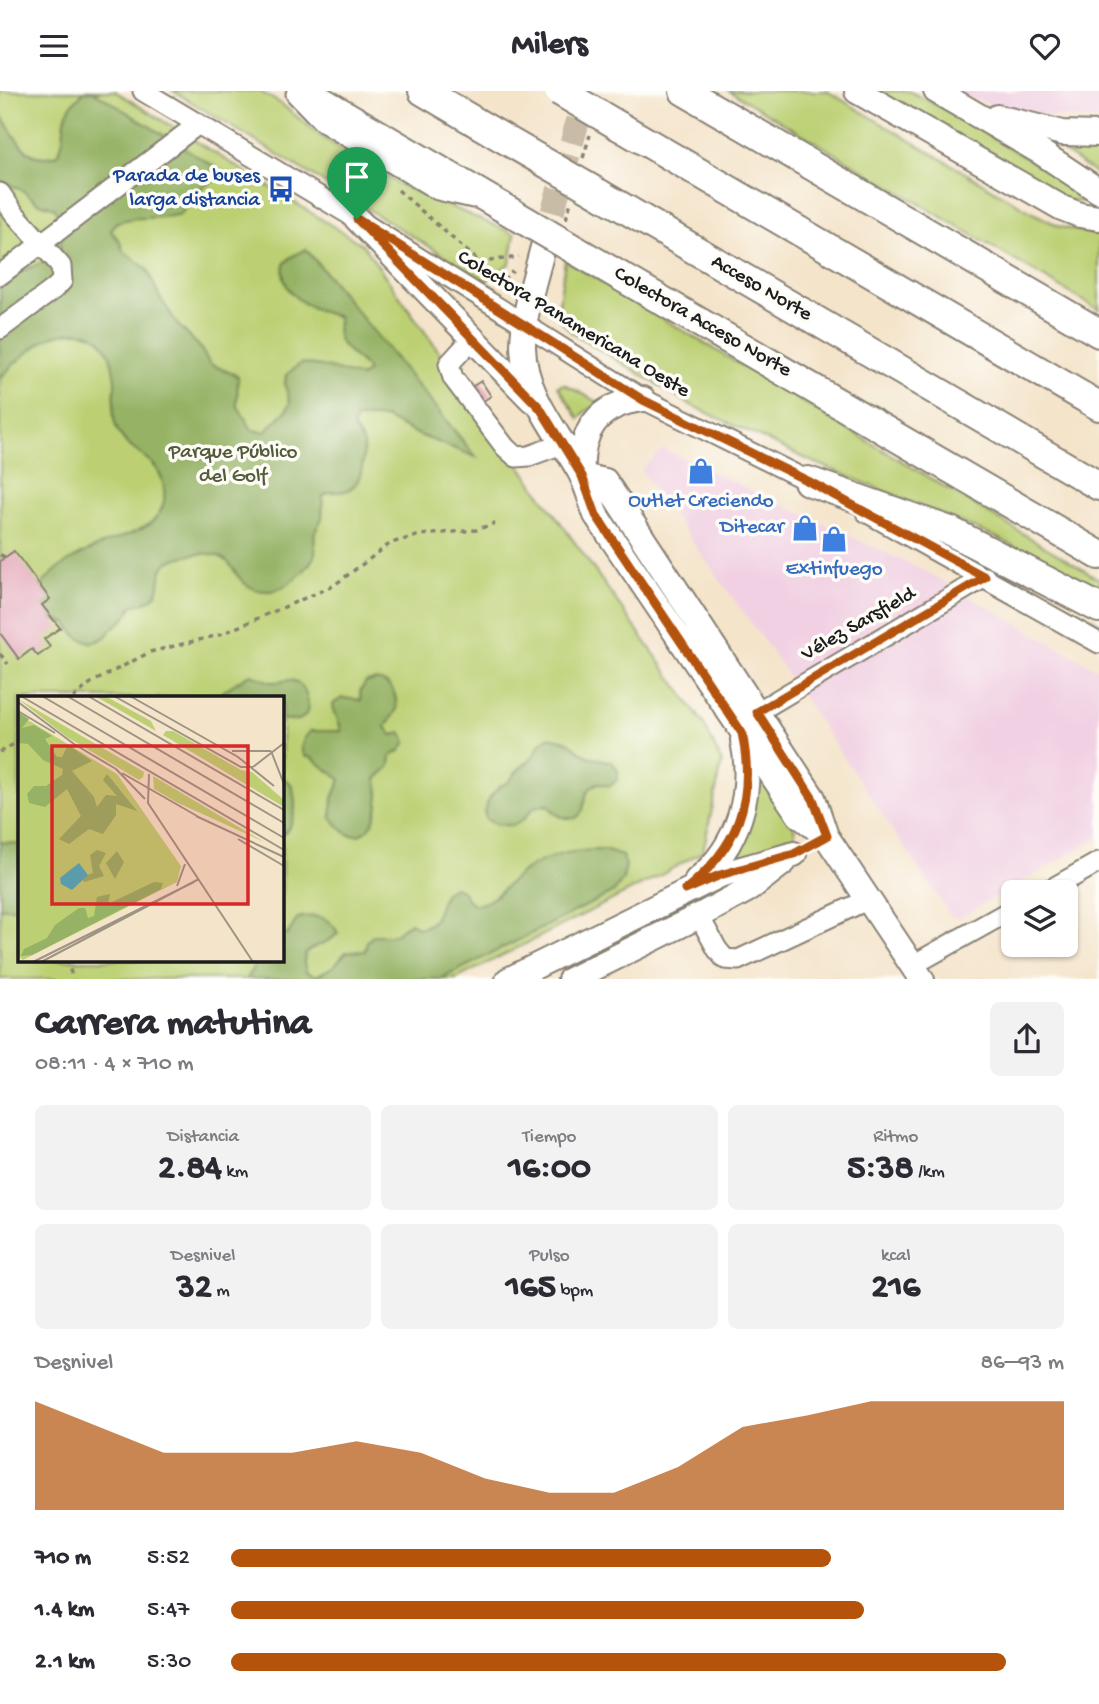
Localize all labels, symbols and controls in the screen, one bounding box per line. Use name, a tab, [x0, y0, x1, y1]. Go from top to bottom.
icon: menu	[35, 27, 73, 65]
text: Milers	[512, 27, 587, 65]
icon: heart	[1026, 27, 1064, 65]
pin	[327, 147, 387, 219]
icon: arrive	[338, 158, 376, 196]
place label: Parada de buses larga distancia	[112, 165, 261, 214]
bus stop icon: Parada de buses larga distancia	[266, 174, 296, 204]
street label: Colectora Panamericana Oeste	[452, 246, 695, 405]
street label: Acceso Norte	[706, 250, 817, 329]
street label: Colectora Acceso Norte	[609, 262, 796, 385]
park label: Parque Público del Golf	[168, 441, 297, 490]
shop icon: Outlet Creciendo	[686, 456, 716, 486]
place label: Outlet Creciendo	[628, 490, 774, 515]
shop icon: Ditecar	[790, 513, 820, 543]
place label: Ditecar	[718, 516, 786, 541]
shop icon: Extinfuego	[819, 524, 849, 554]
place label: Extinfuego	[785, 558, 883, 583]
street label: Vélez Sarsfield	[797, 581, 922, 668]
inset map	[18, 696, 284, 962]
map controls	[1001, 880, 1078, 957]
button: layers	[1001, 880, 1078, 957]
button: share	[990, 1002, 1064, 1076]
text: Carrera matutina	[35, 1003, 311, 1047]
text: 08:11 · 4 × 710 m	[35, 1051, 194, 1078]
text: Distancia	[167, 1126, 239, 1149]
text: Tiempo	[523, 1126, 576, 1149]
text: Ritmo	[873, 1126, 918, 1149]
text: 2.84	[158, 1149, 222, 1190]
text: 16:00	[508, 1149, 591, 1190]
text: 5:38	[847, 1149, 914, 1190]
text: km	[222, 1161, 248, 1184]
text: /km	[914, 1161, 945, 1184]
text: Desnivel	[171, 1245, 236, 1268]
text: Pulso	[529, 1245, 570, 1268]
text: kcal	[881, 1245, 911, 1268]
text: 32	[177, 1268, 212, 1309]
text: 165	[506, 1268, 556, 1309]
text: 216	[871, 1268, 920, 1309]
text: m	[212, 1280, 230, 1303]
text: bpm	[556, 1280, 593, 1303]
text: Desnivel	[35, 1350, 113, 1377]
text: 86–93 m	[980, 1350, 1064, 1377]
text: 710 m	[35, 1545, 91, 1572]
text: 5:52	[147, 1545, 190, 1572]
text: 1.4 km	[35, 1597, 94, 1624]
text: 5:47	[147, 1597, 189, 1624]
text: 2.1 km	[35, 1649, 95, 1676]
text: 5:30	[147, 1649, 191, 1676]

